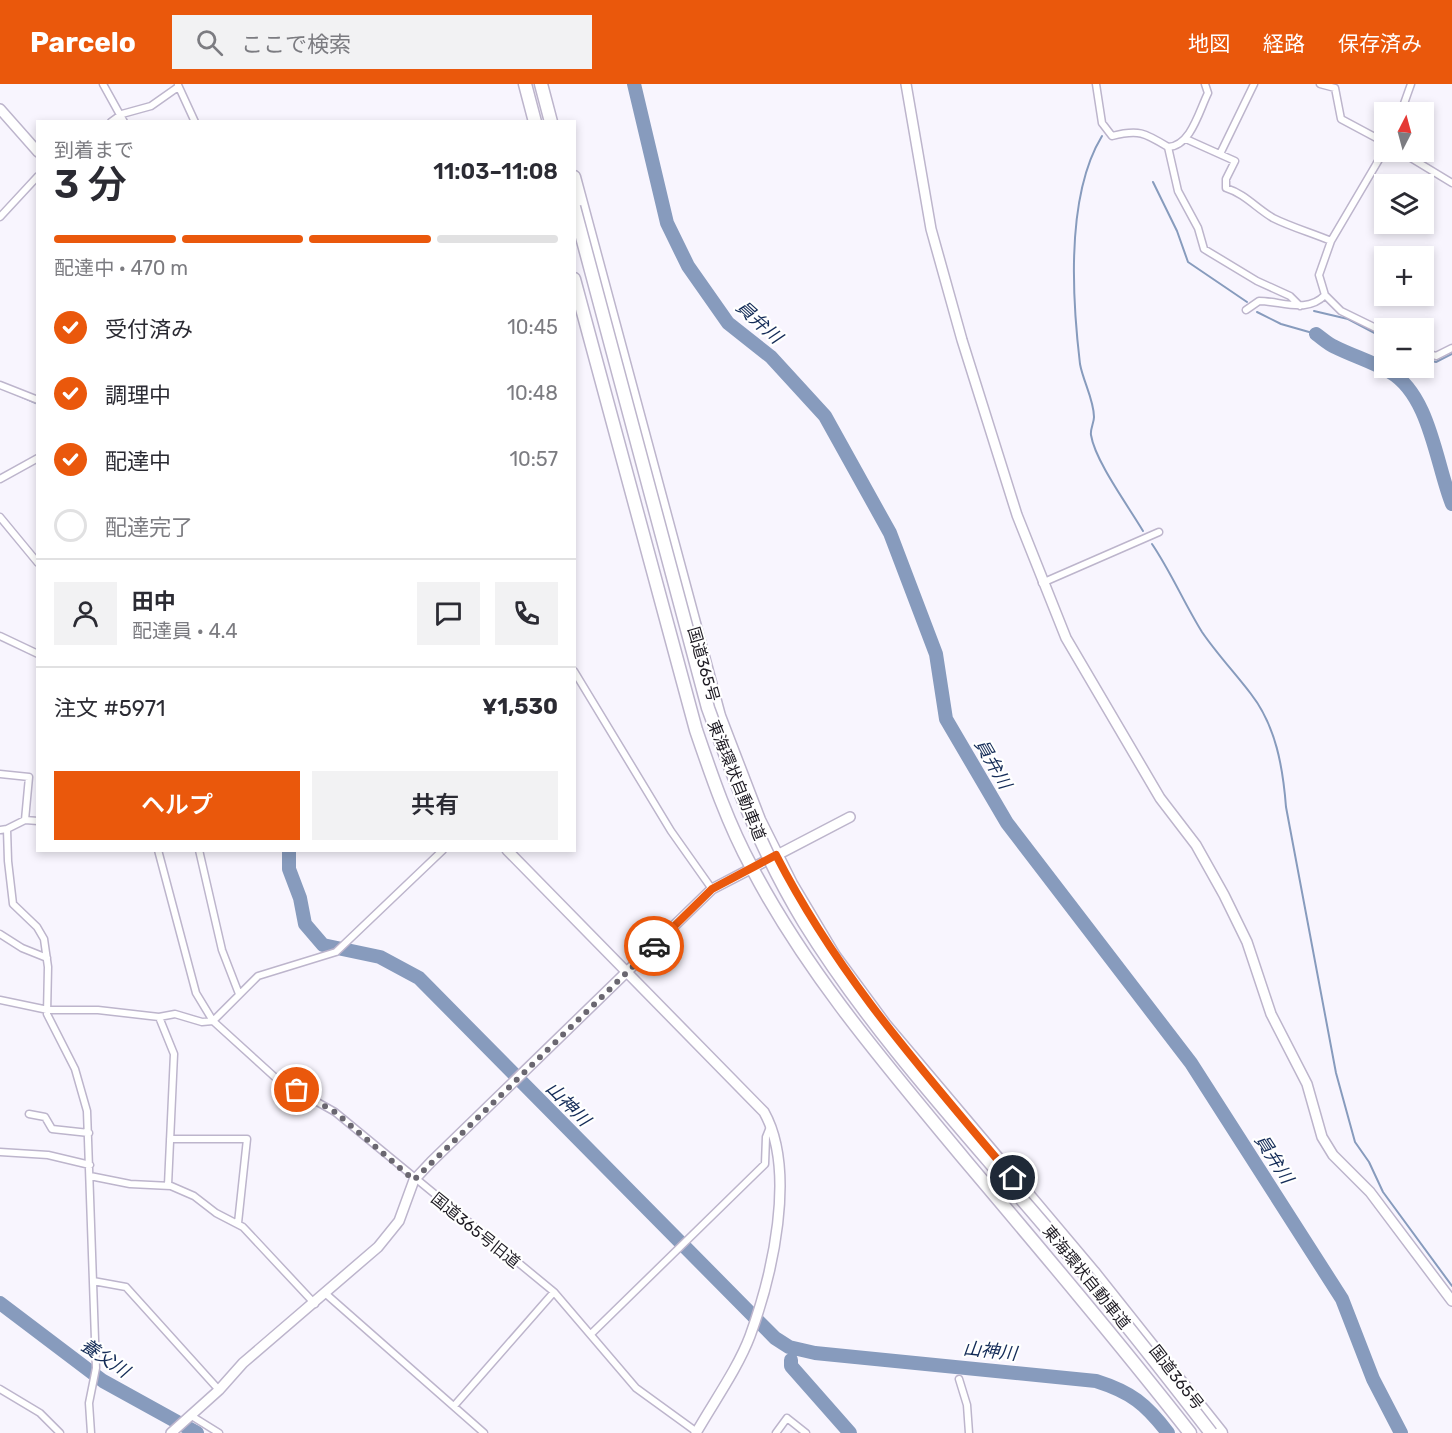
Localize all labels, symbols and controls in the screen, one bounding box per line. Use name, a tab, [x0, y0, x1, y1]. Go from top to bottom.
search box	[172, 15, 592, 69]
text: Parcelo	[30, 26, 136, 59]
icon: search	[193, 26, 226, 59]
text: ここで検索	[241, 31, 351, 58]
text: 地図	[1188, 31, 1230, 56]
text: 経路	[1263, 31, 1305, 56]
text: 保存済み	[1338, 31, 1422, 56]
north arrow	[1374, 102, 1434, 162]
map controls	[1374, 102, 1434, 378]
text: 到着まで	[54, 138, 134, 162]
text: 11:03–11:08	[433, 158, 558, 185]
text: 3 分	[54, 162, 127, 208]
button: layers	[1374, 174, 1434, 234]
button: +	[1374, 246, 1434, 306]
text: 配達中 · 470 m	[54, 256, 188, 280]
water label: 員弁川	[732, 296, 788, 350]
icon: check	[54, 311, 87, 344]
text: 10:45	[507, 315, 558, 339]
text: 受付済み	[105, 316, 193, 343]
button: −	[1374, 318, 1434, 378]
icon: check	[54, 377, 87, 410]
text: 10:48	[506, 381, 558, 405]
text: 調理中	[105, 382, 171, 409]
icon: check	[54, 443, 87, 476]
text: 10:57	[509, 447, 558, 471]
text: 配達中	[105, 448, 171, 475]
text: 配達完了	[105, 514, 193, 541]
button: person	[54, 582, 117, 645]
button: chat	[417, 582, 480, 645]
button: phone	[495, 582, 558, 645]
text: 田中	[132, 588, 176, 615]
text: 配達員 · 4.4	[132, 619, 238, 643]
street label: 国道365号	[684, 625, 723, 704]
text: ¥1,530	[482, 693, 558, 720]
text: 注文 #5971	[54, 695, 166, 722]
street label: 東海環状自動車道	[704, 717, 769, 843]
water label: 員弁川	[970, 735, 1017, 795]
button: ヘルプ	[54, 771, 300, 840]
button: 共有	[312, 771, 558, 840]
courier	[624, 916, 684, 976]
icon: car	[638, 930, 671, 963]
pin	[271, 1064, 322, 1115]
icon: bag	[280, 1073, 313, 1106]
water label: 山神川	[541, 1077, 596, 1132]
water label: 員弁川	[1250, 1130, 1299, 1189]
pin	[987, 1152, 1038, 1203]
icon: home	[996, 1161, 1029, 1194]
street label: 国道365号旧道	[427, 1189, 524, 1272]
street label: 東海環状自動車道	[1039, 1222, 1134, 1333]
water label: 養父川	[76, 1334, 135, 1383]
water label: 山神川	[962, 1337, 1020, 1365]
street label: 国道365号	[1145, 1341, 1208, 1413]

